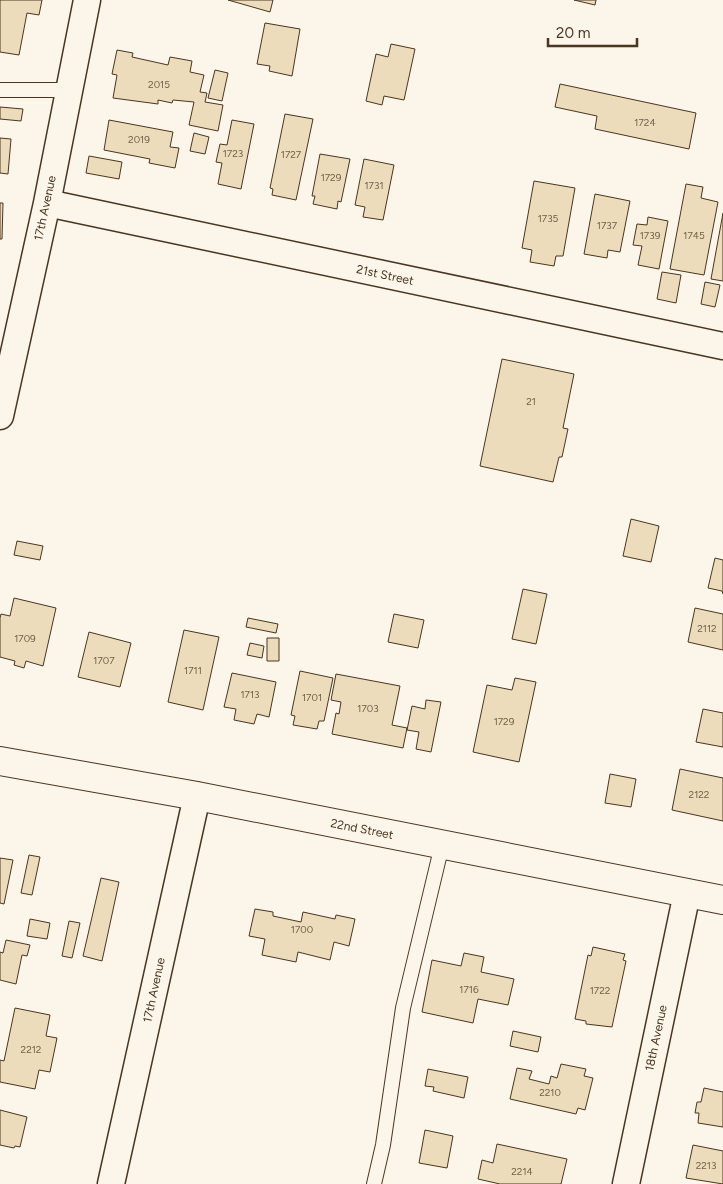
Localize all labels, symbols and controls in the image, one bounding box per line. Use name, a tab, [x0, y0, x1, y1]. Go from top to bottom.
scale bar	[548, 15, 637, 47]
text: 20 m	[556, 24, 590, 42]
house number: 2015	[148, 78, 170, 91]
house number: 1724	[634, 116, 656, 129]
house number: 2019	[128, 133, 150, 146]
house number: 1723	[223, 147, 243, 160]
house number: 1727	[281, 148, 302, 161]
house number: 1729	[321, 171, 342, 184]
street label: 17th Avenue	[31, 174, 59, 242]
house number: 1731	[364, 179, 384, 192]
house number: 1735	[538, 212, 559, 225]
house number: 1737	[597, 219, 618, 232]
house number: 1739	[640, 229, 661, 242]
house number: 1745	[683, 229, 705, 242]
street label: 21st Street	[355, 262, 415, 288]
house number: 21	[526, 395, 536, 408]
house number: 2112	[697, 622, 717, 635]
house number: 1709	[14, 632, 36, 645]
house number: 1707	[93, 654, 115, 667]
house number: 1711	[184, 664, 202, 677]
house number: 1713	[240, 688, 260, 701]
house number: 1701	[302, 691, 322, 704]
house number: 1703	[357, 702, 379, 715]
house number: 1729	[494, 715, 515, 728]
house number: 2122	[689, 788, 709, 801]
street label: 22nd Street	[329, 816, 395, 842]
house number: 1700	[291, 923, 313, 936]
street label: 17th Avenue	[140, 956, 168, 1024]
house number: 1716	[459, 983, 479, 996]
house number: 1722	[590, 984, 610, 997]
street label: 18th Avenue	[642, 1003, 670, 1072]
house number: 2212	[21, 1043, 41, 1056]
house number: 2210	[539, 1086, 561, 1099]
house number: 2213	[696, 1159, 716, 1172]
house number: 2214	[511, 1165, 533, 1178]

